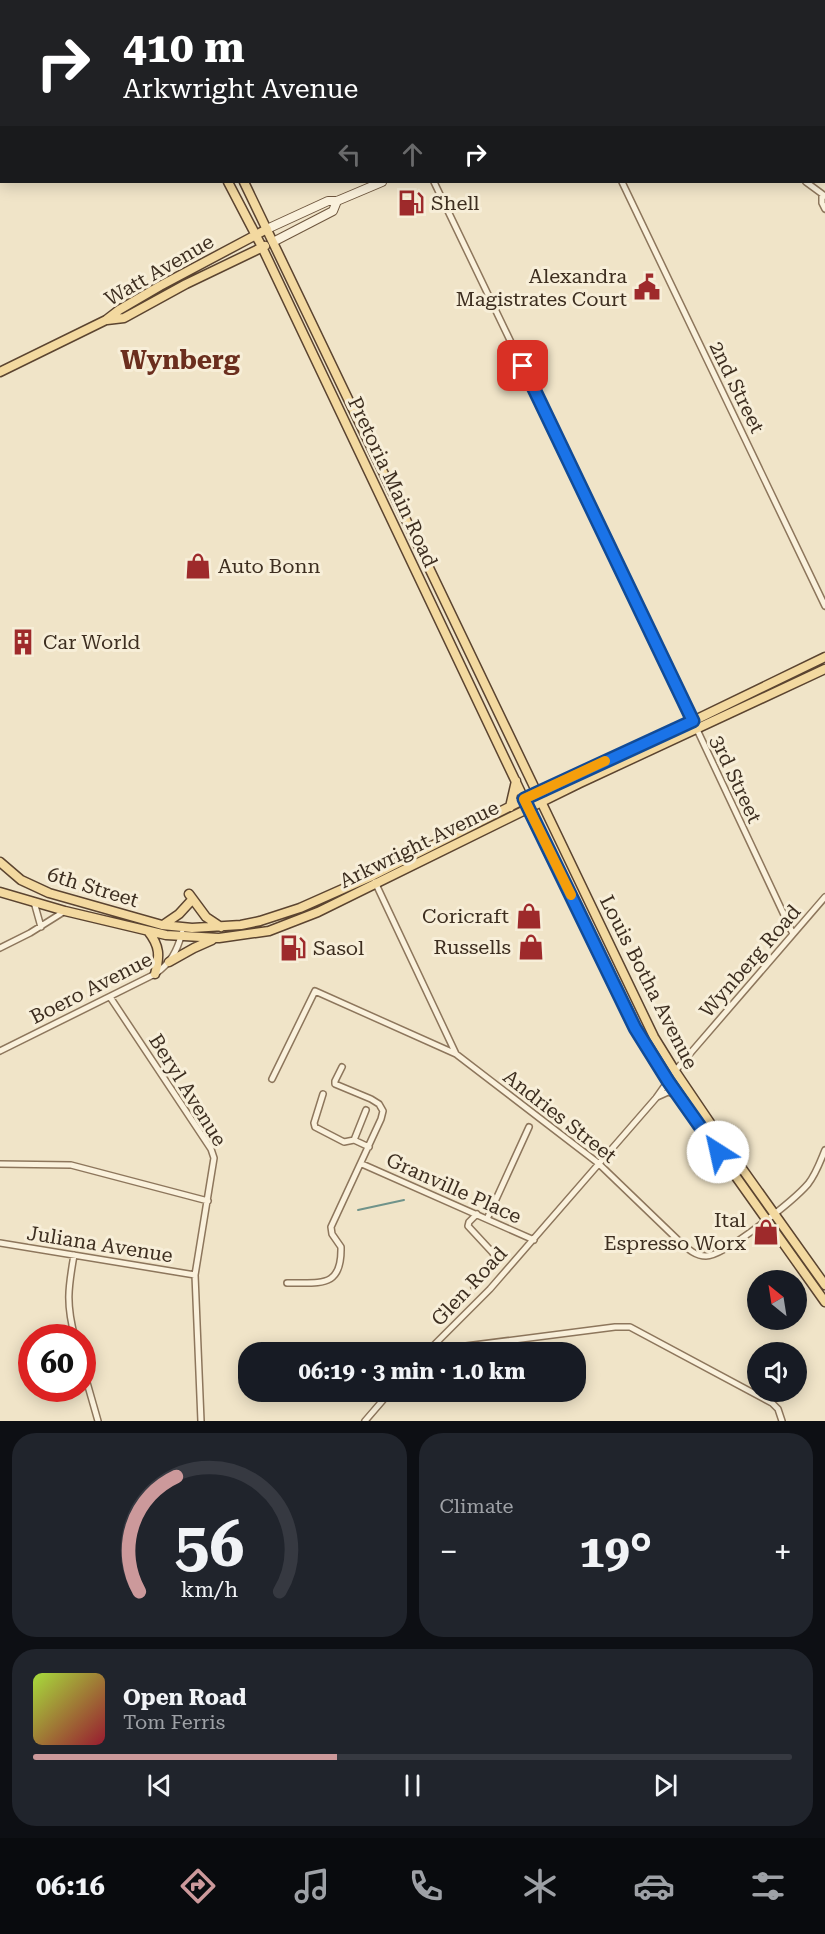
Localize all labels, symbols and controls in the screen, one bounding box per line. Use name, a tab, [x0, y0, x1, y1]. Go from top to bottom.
text: 410 m	[123, 23, 245, 72]
icon: right	[24, 24, 102, 102]
text: Arkwright Avenue	[123, 73, 358, 105]
icon: left	[333, 138, 366, 171]
icon: ahead	[396, 138, 429, 171]
icon: right	[459, 138, 492, 171]
fuel station icon: Shell	[396, 188, 426, 218]
place label: Shell	[431, 191, 480, 215]
street label: Watt Avenue	[100, 229, 218, 311]
place label: Alexandra Magistrates Court	[456, 264, 628, 311]
public building icon: Alexandra Magistrates Court	[632, 272, 662, 302]
street label: 2nd Street	[704, 337, 770, 437]
pin	[497, 340, 548, 391]
district label: Wynberg	[120, 345, 240, 375]
icon: arrive	[506, 349, 539, 382]
street label: Pretoria Main Road	[343, 393, 443, 571]
shop icon: Auto Bonn	[183, 551, 213, 581]
place label: Auto Bonn	[218, 554, 321, 578]
building icon: Car World	[8, 627, 38, 657]
place label: Car World	[43, 630, 141, 654]
street label: 3rd Street	[705, 731, 767, 827]
street label: Arkwright Avenue	[335, 795, 503, 893]
street label: 6th Street	[45, 862, 142, 912]
street label: Louis Botha Avenue	[595, 891, 703, 1073]
street label: Wynberg Road	[694, 900, 806, 1022]
shop icon: Coricraft	[514, 901, 544, 931]
place label: Coricraft	[422, 904, 510, 928]
shop icon: Russells	[516, 932, 546, 962]
fuel station icon: Sasol	[278, 933, 308, 963]
place label: Russells	[434, 935, 511, 959]
place label: Sasol	[313, 936, 364, 960]
street label: Boero Avenue	[26, 947, 156, 1029]
street label: Beryl Avenue	[144, 1029, 232, 1151]
street label: Andries Street	[499, 1064, 622, 1168]
position arrow	[686, 1120, 750, 1184]
street label: Granville Place	[383, 1147, 525, 1229]
place label: Ital Espresso Worx	[604, 1208, 746, 1255]
shop icon: Ital Espresso Worx	[751, 1217, 781, 1247]
street label: Juliana Avenue	[25, 1221, 175, 1267]
street label: Glen Road	[426, 1241, 512, 1331]
north arrow	[747, 1270, 807, 1330]
map controls	[747, 1270, 807, 1402]
speed limit sign: 60	[18, 1324, 96, 1402]
button: sound	[747, 1342, 807, 1402]
text: 06:19 · 3 min · 1.0 km	[299, 1359, 525, 1384]
text: Climate	[440, 1494, 514, 1518]
text: 56	[174, 1508, 244, 1581]
text: 19°	[579, 1525, 652, 1578]
text: −	[440, 1532, 458, 1571]
text: +	[774, 1532, 792, 1571]
text: km/h	[181, 1577, 238, 1602]
text: Open Road	[123, 1685, 246, 1710]
text: Tom Ferris	[123, 1710, 225, 1734]
icon: previous	[143, 1769, 176, 1802]
icon: pause	[396, 1769, 429, 1802]
icon: next	[649, 1769, 682, 1802]
icon: directions	[177, 1865, 219, 1907]
icon: music	[291, 1865, 333, 1907]
icon: phone	[405, 1865, 447, 1907]
icon: climate	[519, 1865, 561, 1907]
icon: car	[633, 1865, 675, 1907]
icon: filters	[747, 1865, 789, 1907]
text: 06:16	[36, 1870, 105, 1902]

